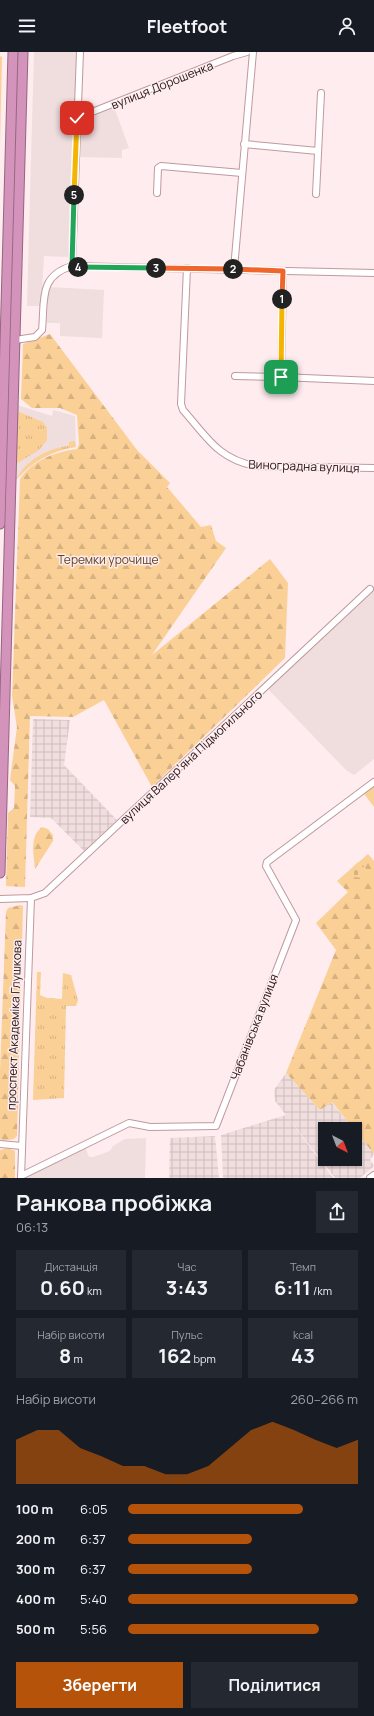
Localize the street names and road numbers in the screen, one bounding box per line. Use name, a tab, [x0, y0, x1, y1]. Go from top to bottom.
street label: вулиця Дорошенка	[108, 57, 216, 113]
street label: Виноградна вулиця	[248, 456, 360, 476]
street label: вулиця Валерʼяна Підмогильного	[116, 686, 266, 828]
street label: проспект Академіка Глушкова	[3, 940, 25, 1110]
street label: Чабанівська вулиця	[226, 971, 282, 1083]

